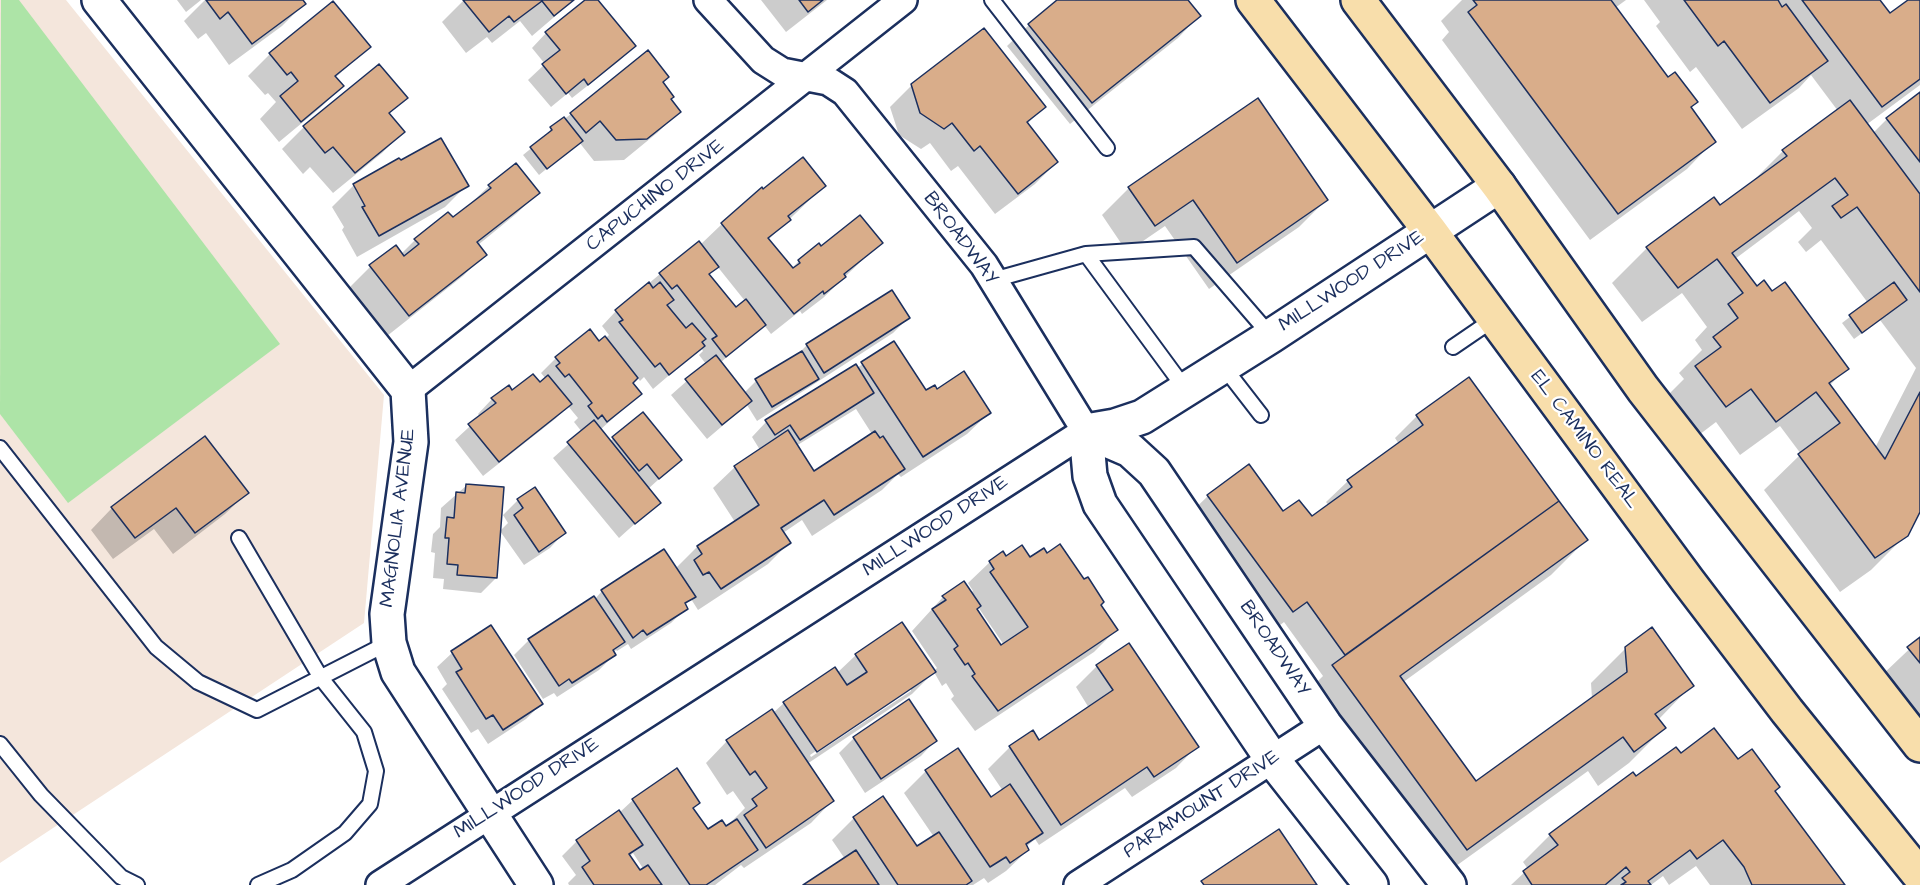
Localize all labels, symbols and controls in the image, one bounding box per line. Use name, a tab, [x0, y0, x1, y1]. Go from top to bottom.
street label: CAPUCHINO DRIVE	[582, 135, 730, 257]
street label: BROADWAY	[917, 188, 1003, 290]
street label: MILLWOOD DRIVE	[1275, 226, 1429, 338]
street label: EL CAMINO REAL	[1524, 366, 1644, 514]
street label: MAGNOLIA AVENUE	[376, 427, 422, 609]
street label: MILLWOOD DRIVE	[859, 471, 1013, 583]
street label: BROADWAY	[1233, 597, 1315, 701]
street label: MILLWOOD DRIVE	[450, 733, 604, 845]
street label: PARAMOUNT DRIVE	[1119, 746, 1285, 864]

